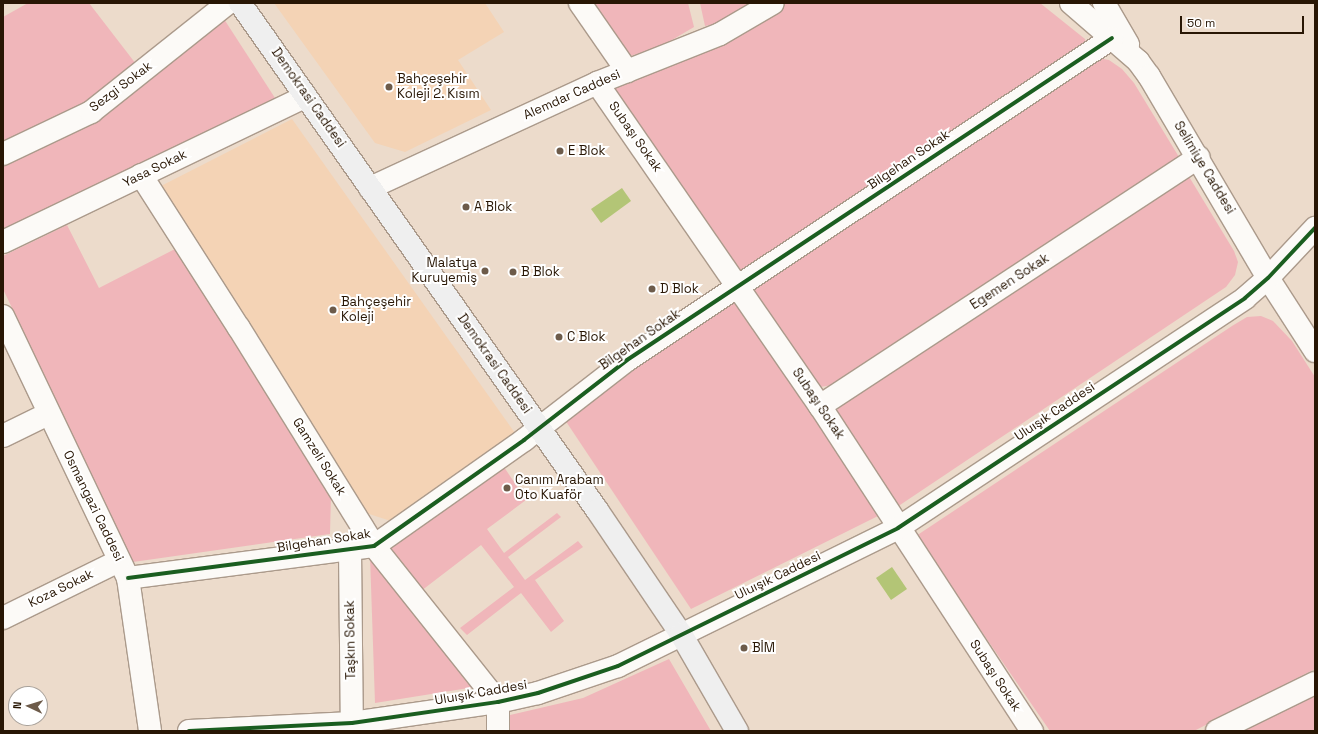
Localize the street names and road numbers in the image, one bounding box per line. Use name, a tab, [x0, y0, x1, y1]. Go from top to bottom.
street label: Demokrasi Caddesi	[268, 45, 348, 151]
street label: Sezgi Sokak	[87, 58, 155, 116]
street label: Alemdar Caddesi	[521, 67, 623, 123]
street label: Subaşı Sokak	[605, 99, 665, 175]
street label: Selimiye Caddesi	[1170, 119, 1238, 217]
street label: Bilgehan Sokak	[865, 127, 953, 193]
street label: Yasa Sokak	[120, 147, 190, 191]
street label: Egemen Sokak	[968, 251, 1052, 313]
street label: Bilgehan Sokak	[597, 306, 683, 374]
street label: Demokrasi Caddesi	[454, 311, 534, 417]
street label: Subaşı Sokak	[788, 365, 848, 443]
street label: Uluışık Caddesi	[1012, 379, 1098, 445]
street label: Gamzeli Sokak	[289, 415, 349, 499]
street label: Osmangazi Caddesi	[59, 448, 127, 564]
street label: Bilgehan Sokak	[276, 526, 372, 556]
street label: Uluışık Caddesi	[733, 549, 823, 603]
street label: Koza Sokak	[26, 567, 96, 611]
street label: Taşkın Sokak	[343, 600, 359, 680]
street label: Subaşı Sokak	[966, 637, 1024, 715]
street label: Uluışık Caddesi	[434, 677, 528, 709]

